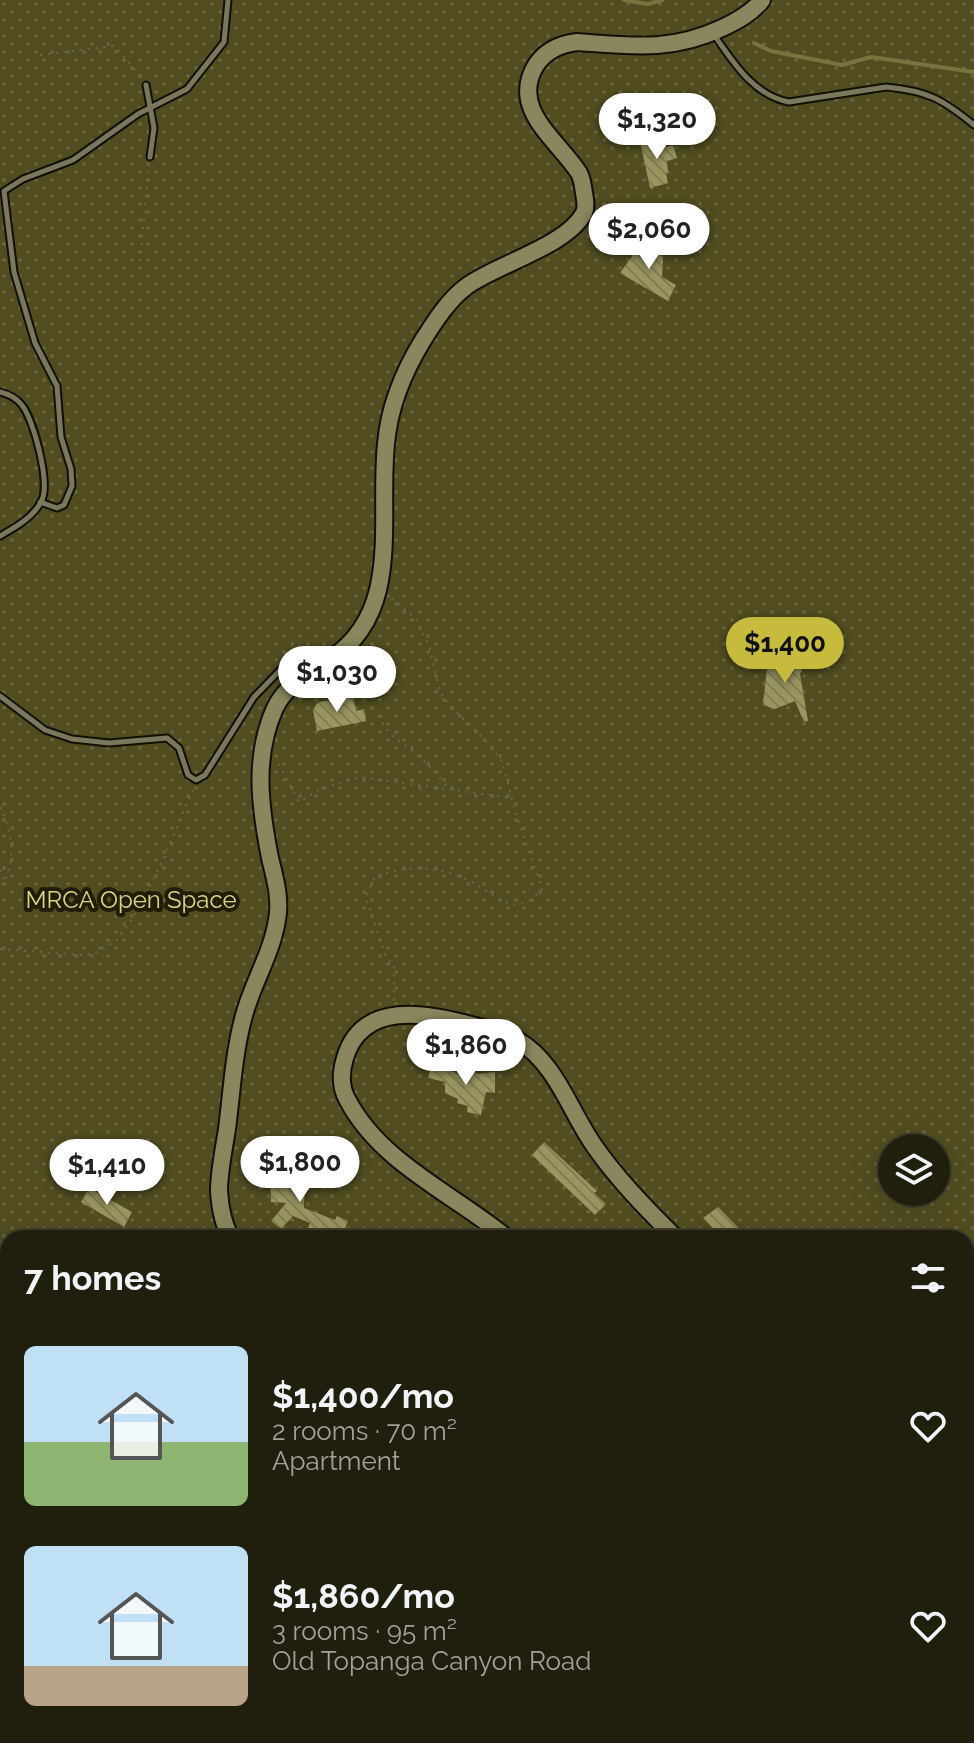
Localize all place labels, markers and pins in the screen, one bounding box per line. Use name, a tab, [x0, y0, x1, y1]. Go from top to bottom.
pin: $1,320	[592, 93, 722, 161]
pin: $2,060	[584, 203, 714, 271]
pin: $1,400	[720, 617, 850, 685]
pin: $1,030	[272, 646, 402, 714]
pin: $1,860	[401, 1019, 531, 1087]
pin: $1,800	[235, 1136, 365, 1204]
pin: $1,410	[42, 1139, 172, 1207]

